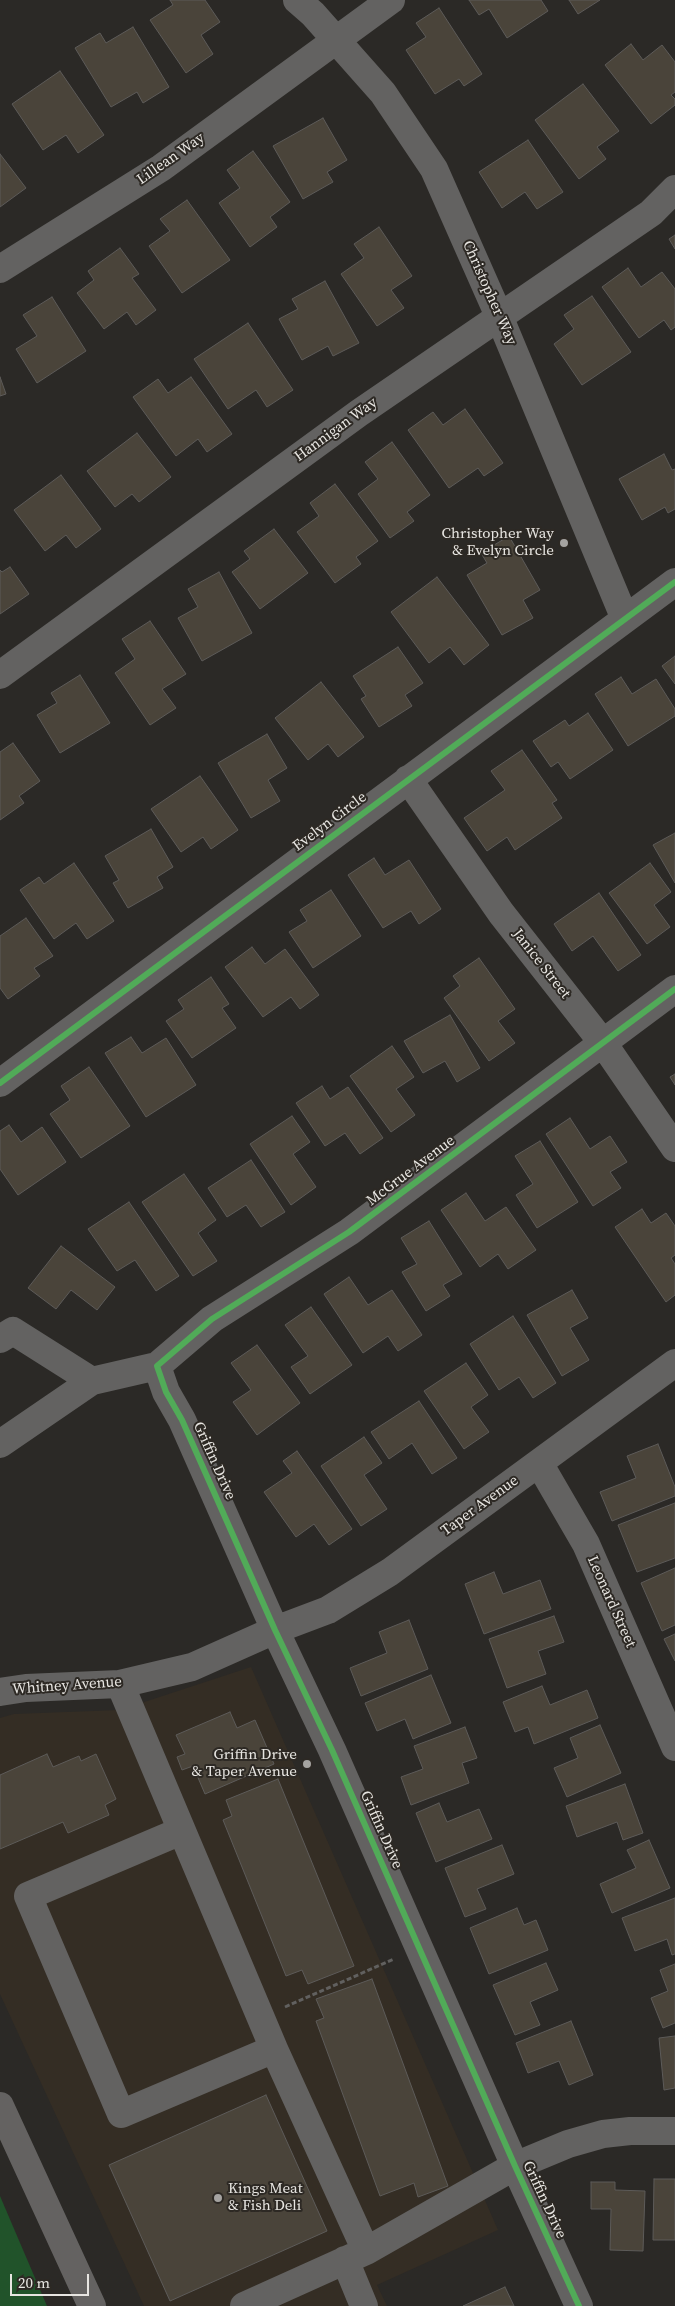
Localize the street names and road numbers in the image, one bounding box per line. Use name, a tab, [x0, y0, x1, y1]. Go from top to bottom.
street label: Lillean Way	[134, 129, 208, 189]
street label: Christopher Way	[458, 238, 520, 348]
street label: Hannigan Way	[291, 394, 381, 466]
street label: Evelyn Circle	[290, 788, 370, 856]
street label: Janice Street	[508, 926, 574, 1002]
street label: McGrue Avenue	[363, 1132, 459, 1210]
street label: Griffin Drive	[189, 1419, 239, 1503]
street label: Taper Avenue	[438, 1472, 522, 1540]
street label: Leonard Street	[583, 1553, 639, 1651]
street label: Whitney Avenue	[12, 1673, 122, 1699]
street label: Griffin Drive	[356, 1788, 406, 1872]
street label: Griffin Drive	[518, 2158, 570, 2242]

